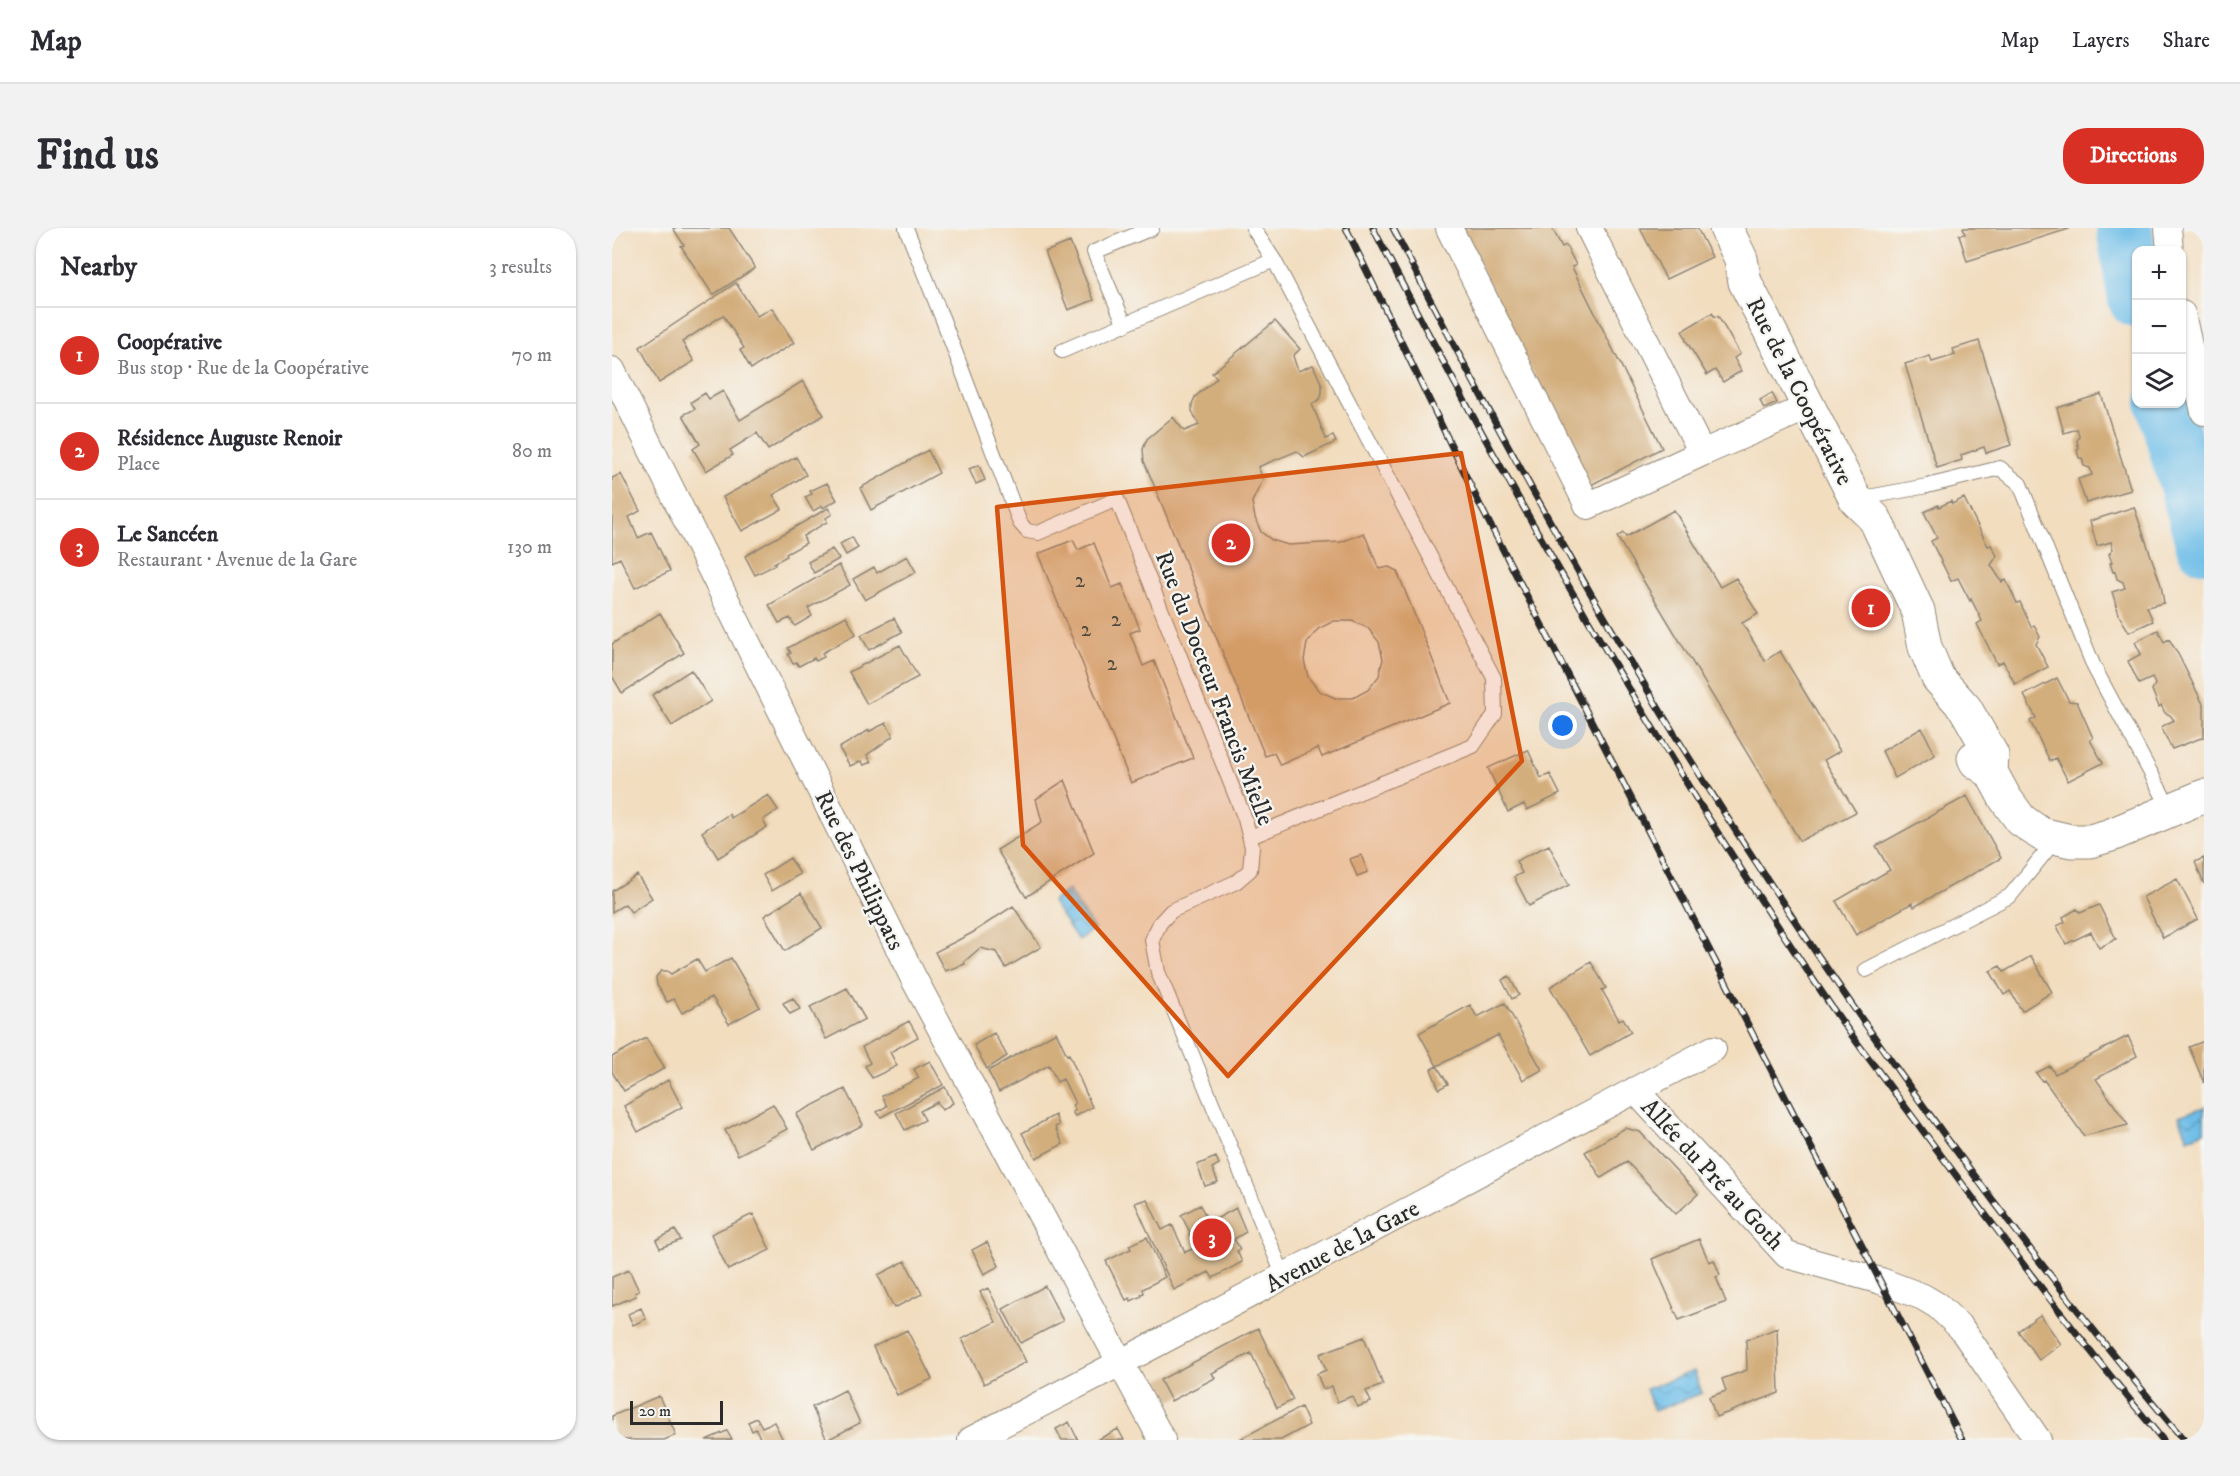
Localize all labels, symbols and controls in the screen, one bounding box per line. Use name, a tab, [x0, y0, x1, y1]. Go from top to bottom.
text: Map	[30, 24, 82, 59]
text: Map	[2000, 28, 2039, 54]
text: Layers	[2072, 28, 2130, 54]
text: Share	[2163, 28, 2210, 54]
button: Directions	[2063, 128, 2204, 184]
text: Find us	[36, 130, 159, 182]
map controls	[2132, 246, 2186, 408]
button: +	[2132, 246, 2186, 300]
text: Nearby	[60, 251, 137, 284]
text: 3 results	[489, 255, 552, 280]
street label: Rue de la Coopérative	[1739, 292, 1859, 491]
button: −	[2132, 300, 2186, 354]
text: Coopérative	[117, 329, 222, 356]
text: 1	[76, 343, 83, 368]
text: 70 m	[511, 343, 552, 368]
button: layers	[2132, 354, 2186, 408]
text: Bus stop · Rue de la Coopérative	[117, 356, 369, 381]
text: Résidence Auguste Renoir	[117, 425, 342, 452]
text: 2	[75, 439, 84, 464]
text: 80 m	[512, 439, 552, 464]
text: Place	[117, 452, 160, 477]
pin: 2	[1212, 520, 1250, 566]
text: Le Sancéen	[117, 521, 218, 548]
text: 3	[76, 535, 83, 560]
text: 130 m	[507, 535, 552, 560]
street label: Rue du Docteur Francis Mielle	[1148, 547, 1280, 830]
text: Restaurant · Avenue de la Gare	[117, 548, 357, 573]
house number: 2	[1075, 568, 1086, 594]
pin: 1	[1852, 586, 1890, 631]
house number: 2	[1111, 607, 1122, 633]
house number: 2	[1081, 617, 1092, 643]
house number: 2	[1107, 651, 1118, 677]
your location	[1548, 711, 1577, 740]
street label: Rue des Philippats	[808, 786, 911, 955]
street label: Allée du Pré au Goth	[1634, 1092, 1791, 1257]
street label: Avenue de la Gare	[1260, 1194, 1425, 1300]
pin: 3	[1192, 1216, 1232, 1260]
scale bar	[630, 1398, 723, 1426]
text: 20 m	[639, 1401, 671, 1421]

